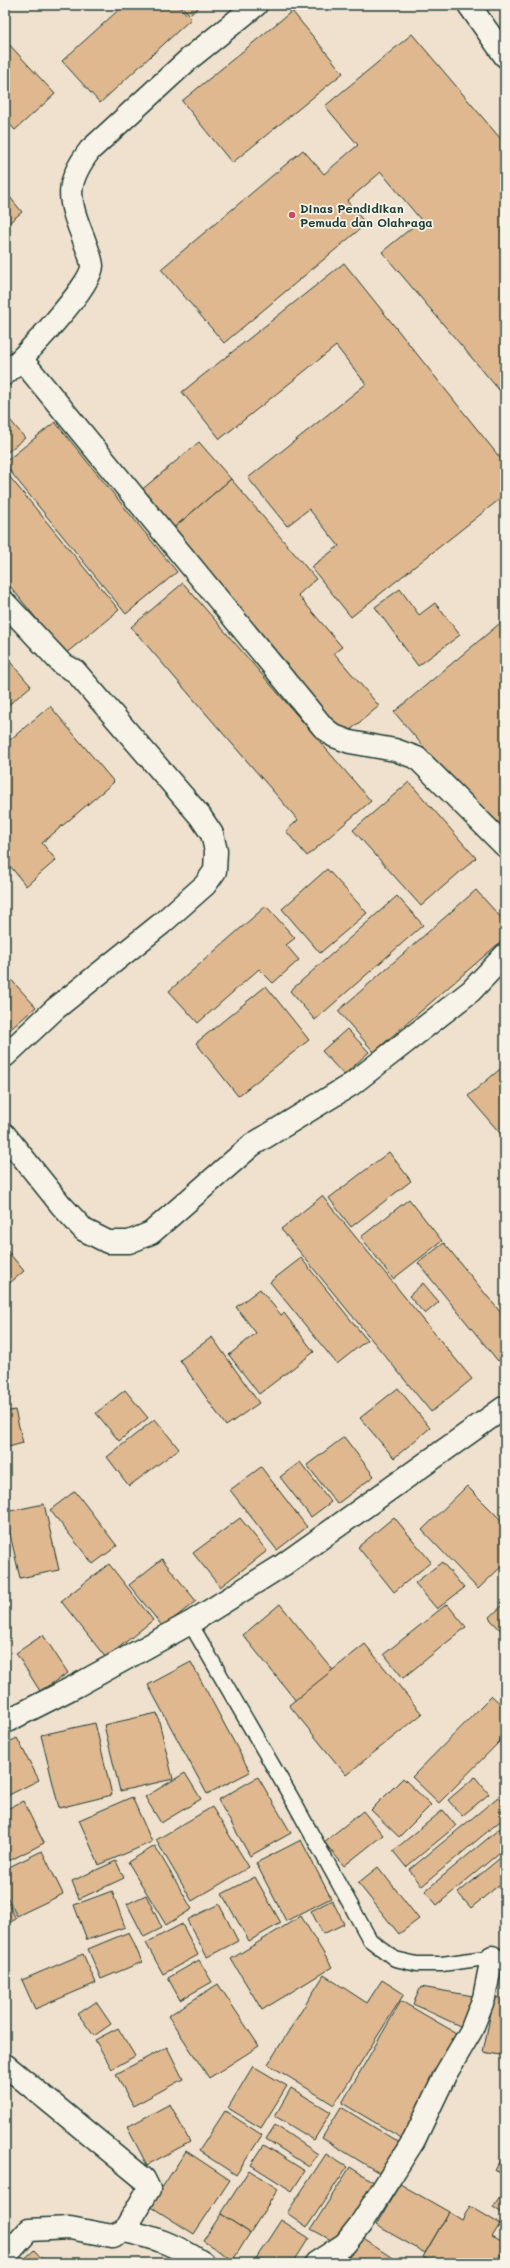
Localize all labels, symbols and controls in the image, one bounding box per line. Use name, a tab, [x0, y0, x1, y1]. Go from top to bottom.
place label: Dinas Pendidikan Pemuda dan Olahraga	[300, 200, 433, 230]
marker: Dinas Pendidikan Pemuda dan Olahraga	[287, 210, 297, 220]

